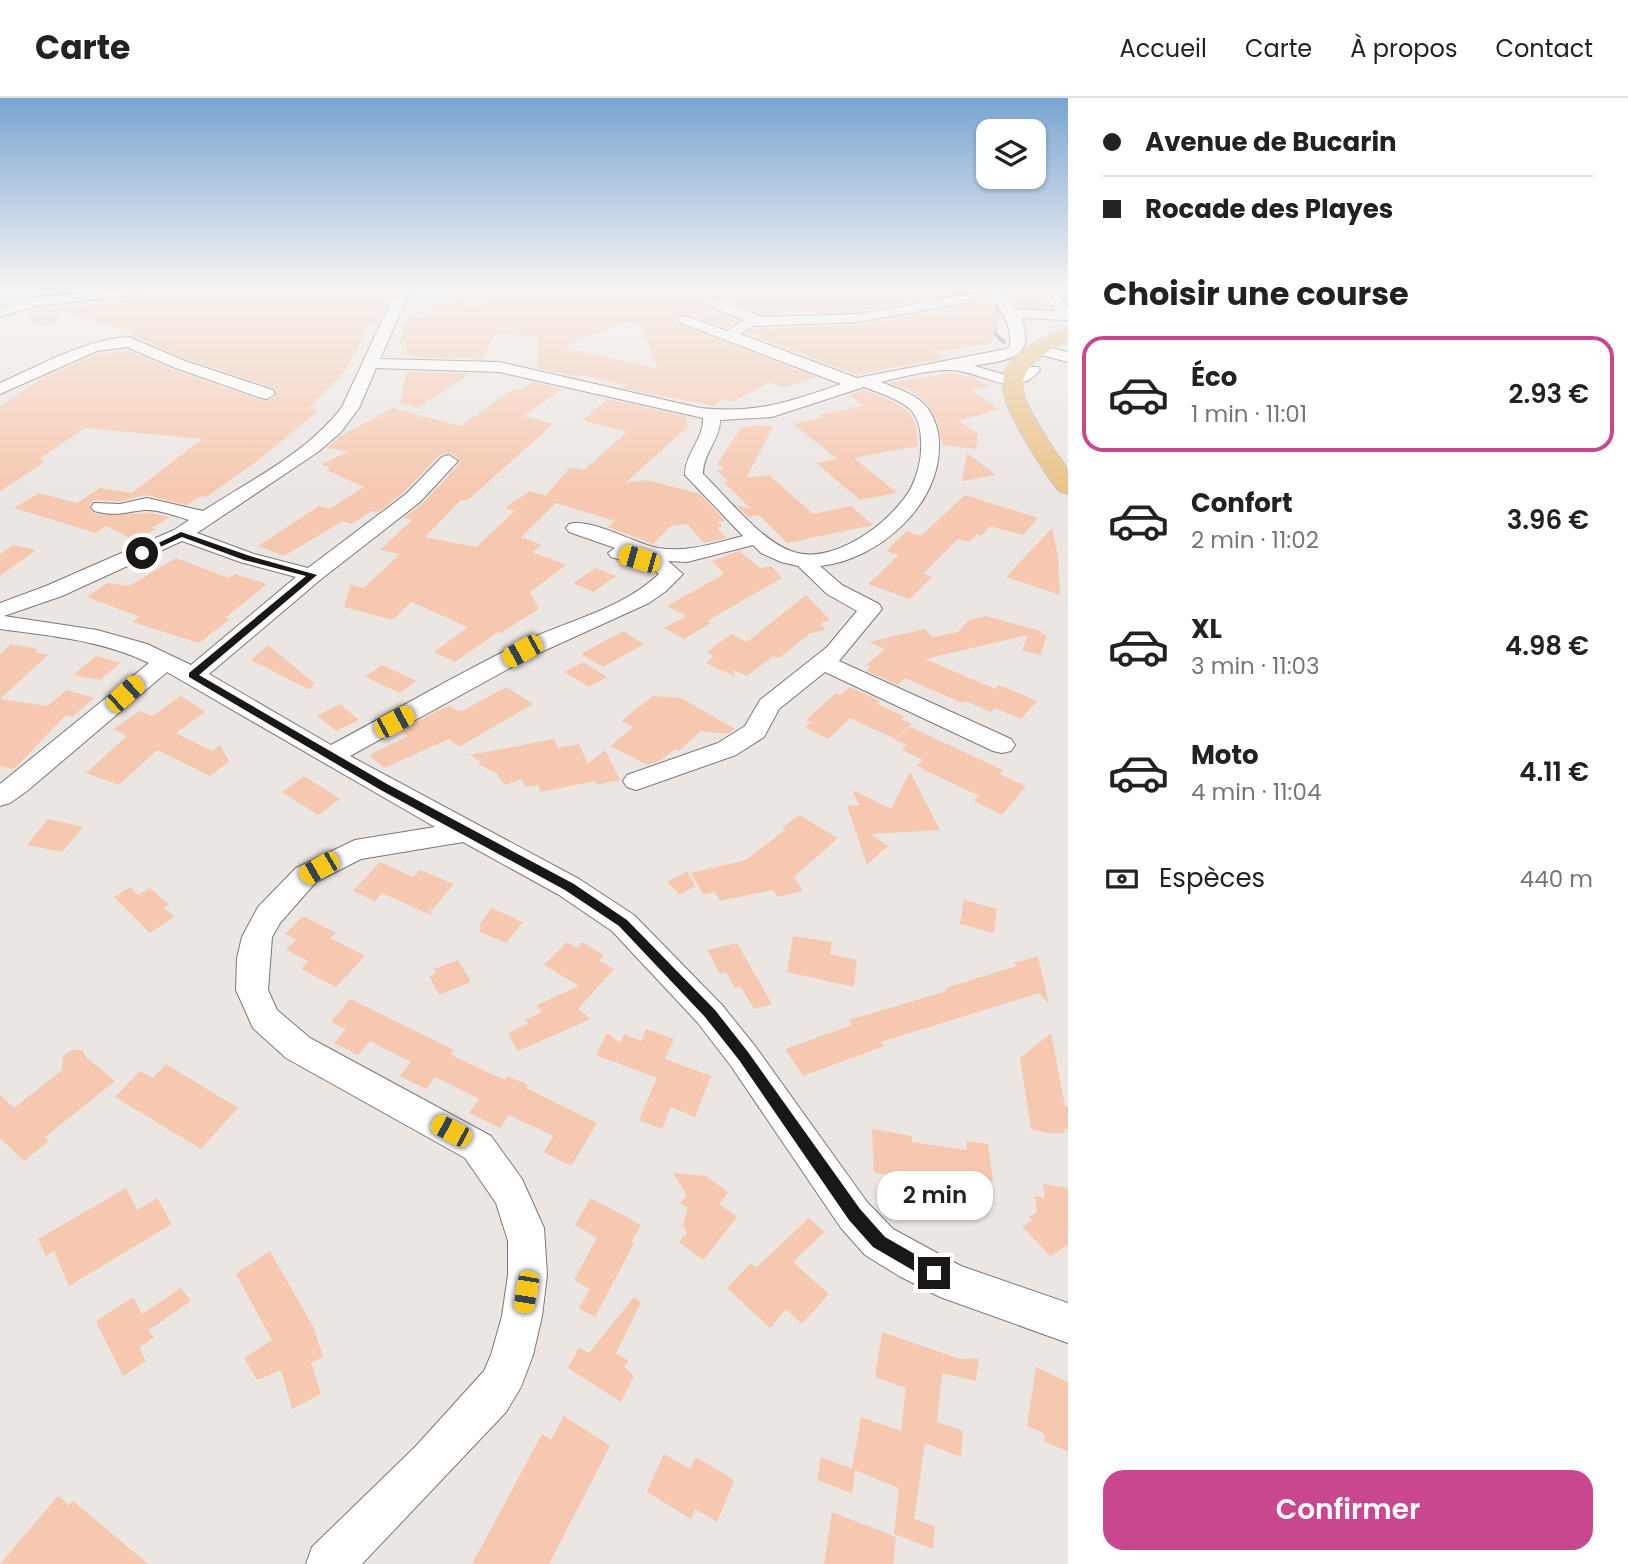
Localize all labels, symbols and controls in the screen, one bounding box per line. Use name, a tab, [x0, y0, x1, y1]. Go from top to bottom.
text: Carte	[35, 24, 130, 71]
text: Accueil	[1120, 32, 1207, 65]
text: Carte	[1245, 32, 1312, 65]
text: À propos	[1350, 32, 1457, 65]
text: Contact	[1495, 32, 1593, 65]
map controls	[976, 119, 1046, 189]
button: layers	[976, 119, 1046, 189]
text: Avenue de Bucarin	[1145, 124, 1397, 160]
text: Rocade des Playes	[1145, 191, 1393, 227]
text: Choisir une course	[1103, 271, 1409, 316]
text: Éco	[1191, 359, 1237, 395]
icon: car	[1107, 363, 1170, 426]
text: 2.93 €	[1509, 376, 1589, 412]
text: 1 min · 11:01	[1191, 398, 1307, 430]
text: Confort	[1191, 485, 1293, 521]
icon: car	[1107, 489, 1170, 552]
text: 3.96 €	[1507, 502, 1589, 538]
text: 2 min · 11:02	[1191, 524, 1319, 556]
route start	[126, 537, 158, 569]
car	[616, 543, 663, 575]
text: XL	[1191, 611, 1222, 647]
icon: car	[1107, 615, 1170, 678]
text: 4.98 €	[1505, 628, 1589, 664]
car	[499, 632, 546, 670]
text: 3 min · 11:03	[1191, 650, 1320, 682]
car	[103, 672, 148, 716]
car	[371, 703, 418, 741]
text: Moto	[1191, 737, 1259, 773]
icon: car	[1107, 741, 1170, 804]
text: 4.11 €	[1519, 754, 1589, 790]
text: 4 min · 11:04	[1191, 776, 1321, 808]
car	[296, 848, 343, 888]
icon: cash	[1103, 860, 1141, 898]
text: Espèces	[1159, 860, 1265, 896]
text: 440 m	[1520, 863, 1593, 895]
car	[428, 1112, 475, 1150]
callout: 2 min	[876, 1172, 992, 1220]
text: 2 min	[903, 1179, 967, 1211]
route end	[918, 1257, 950, 1289]
car	[513, 1269, 540, 1315]
button: Confirmer	[1103, 1470, 1593, 1550]

